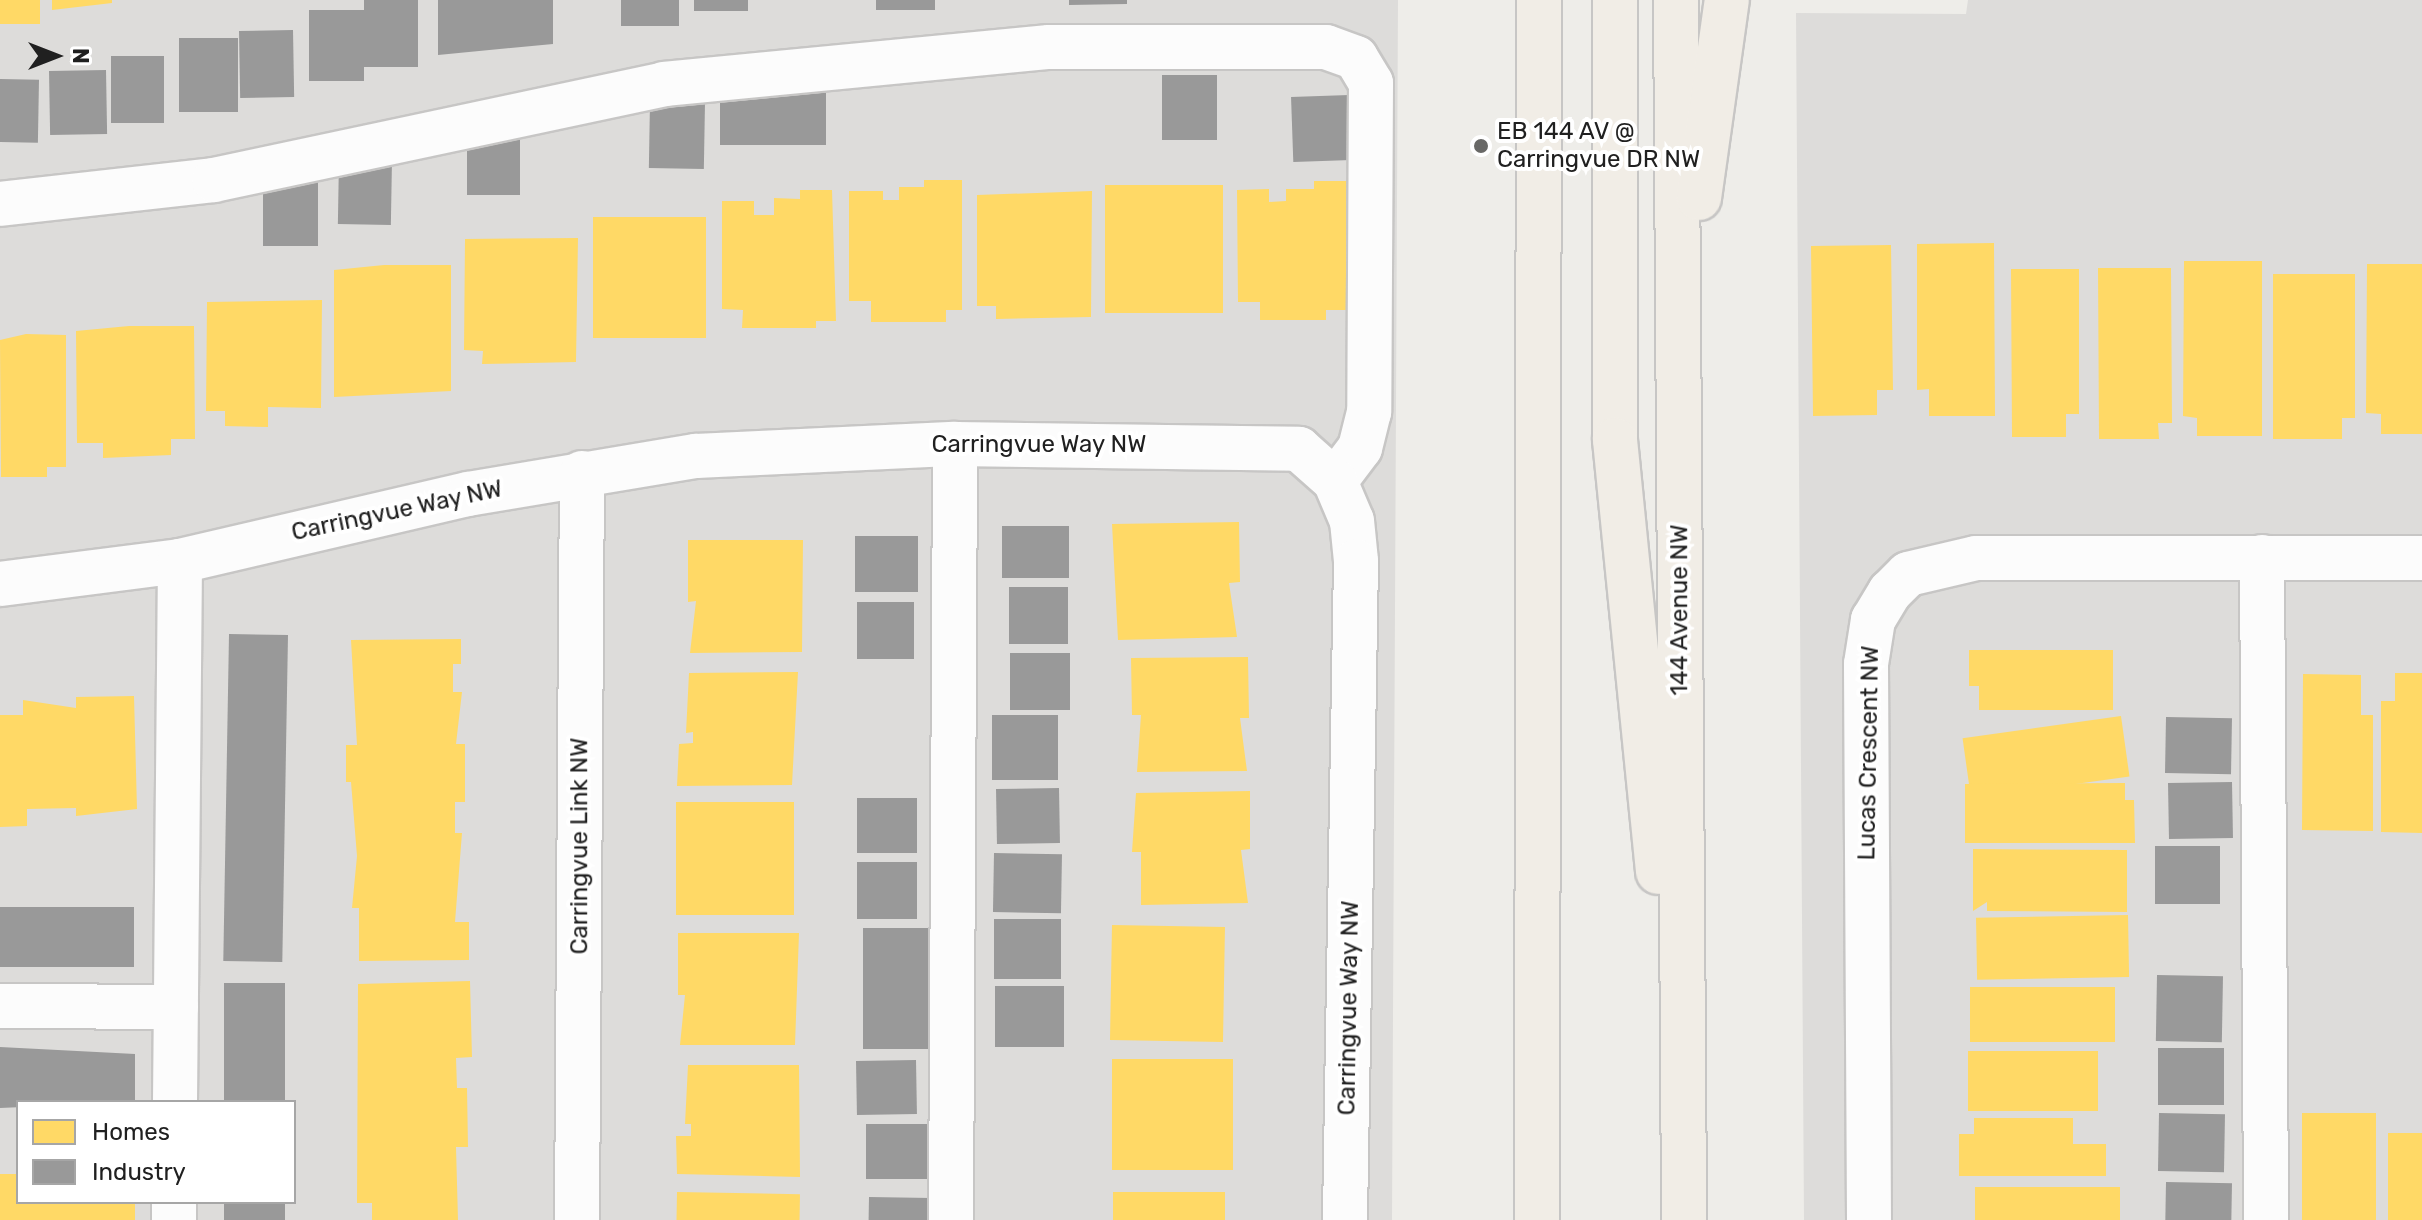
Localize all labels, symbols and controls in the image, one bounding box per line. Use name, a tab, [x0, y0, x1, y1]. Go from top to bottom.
north arrow	[16, 16, 96, 96]
text: N	[67, 48, 94, 64]
place label: EB 144 AV @ Carringvue DR NW	[1497, 118, 1700, 174]
marker: EB 144 AV @ Carringvue DR NW	[1472, 137, 1490, 155]
street label: Carringvue Way NW	[931, 431, 1147, 459]
street label: Carringvue Way NW	[288, 474, 506, 548]
street label: 144 Avenue NW	[1666, 524, 1694, 696]
street label: Lucas Crescent NW	[1853, 645, 1885, 861]
street label: Carringvue Link NW	[566, 737, 594, 955]
street label: Carringvue Way NW	[1333, 900, 1365, 1116]
legend	[16, 1100, 296, 1204]
text: Homes	[92, 1118, 170, 1146]
text: Industry	[92, 1158, 186, 1186]

